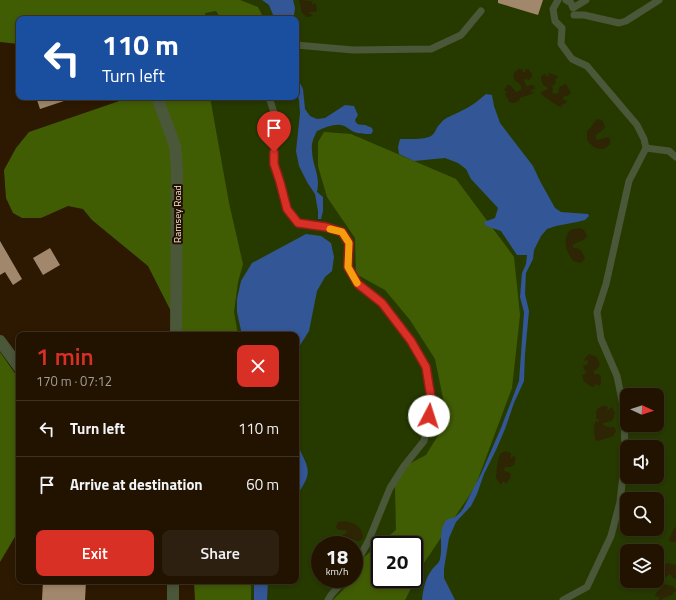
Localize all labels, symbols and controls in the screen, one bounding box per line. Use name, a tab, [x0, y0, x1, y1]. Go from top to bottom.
text: 110 m	[102, 23, 179, 66]
icon: left	[36, 32, 88, 84]
text: Turn left	[102, 62, 165, 89]
pin	[257, 111, 291, 152]
icon: arrive	[263, 117, 285, 139]
street label: Ramsey Road	[170, 185, 185, 243]
text: 1 min	[36, 338, 94, 374]
button: close	[237, 345, 279, 387]
text: 170 m · 07:12	[36, 371, 112, 391]
north arrow	[620, 388, 664, 432]
map controls	[620, 388, 664, 588]
position arrow	[408, 395, 450, 437]
text: Turn left	[70, 417, 125, 440]
text: 110 m	[238, 417, 279, 440]
icon: left	[36, 418, 58, 440]
button: sound	[620, 440, 664, 484]
text: Arrive at destination	[70, 473, 203, 496]
text: 60 m	[246, 473, 279, 496]
icon: arrive	[36, 474, 58, 496]
button: search	[620, 492, 664, 536]
button: Exit	[36, 530, 154, 576]
button: Share	[162, 530, 279, 576]
speed limit sign: 20	[371, 536, 423, 588]
text: 18	[326, 541, 348, 572]
button: layers	[620, 544, 664, 588]
text: km/h	[326, 564, 348, 579]

